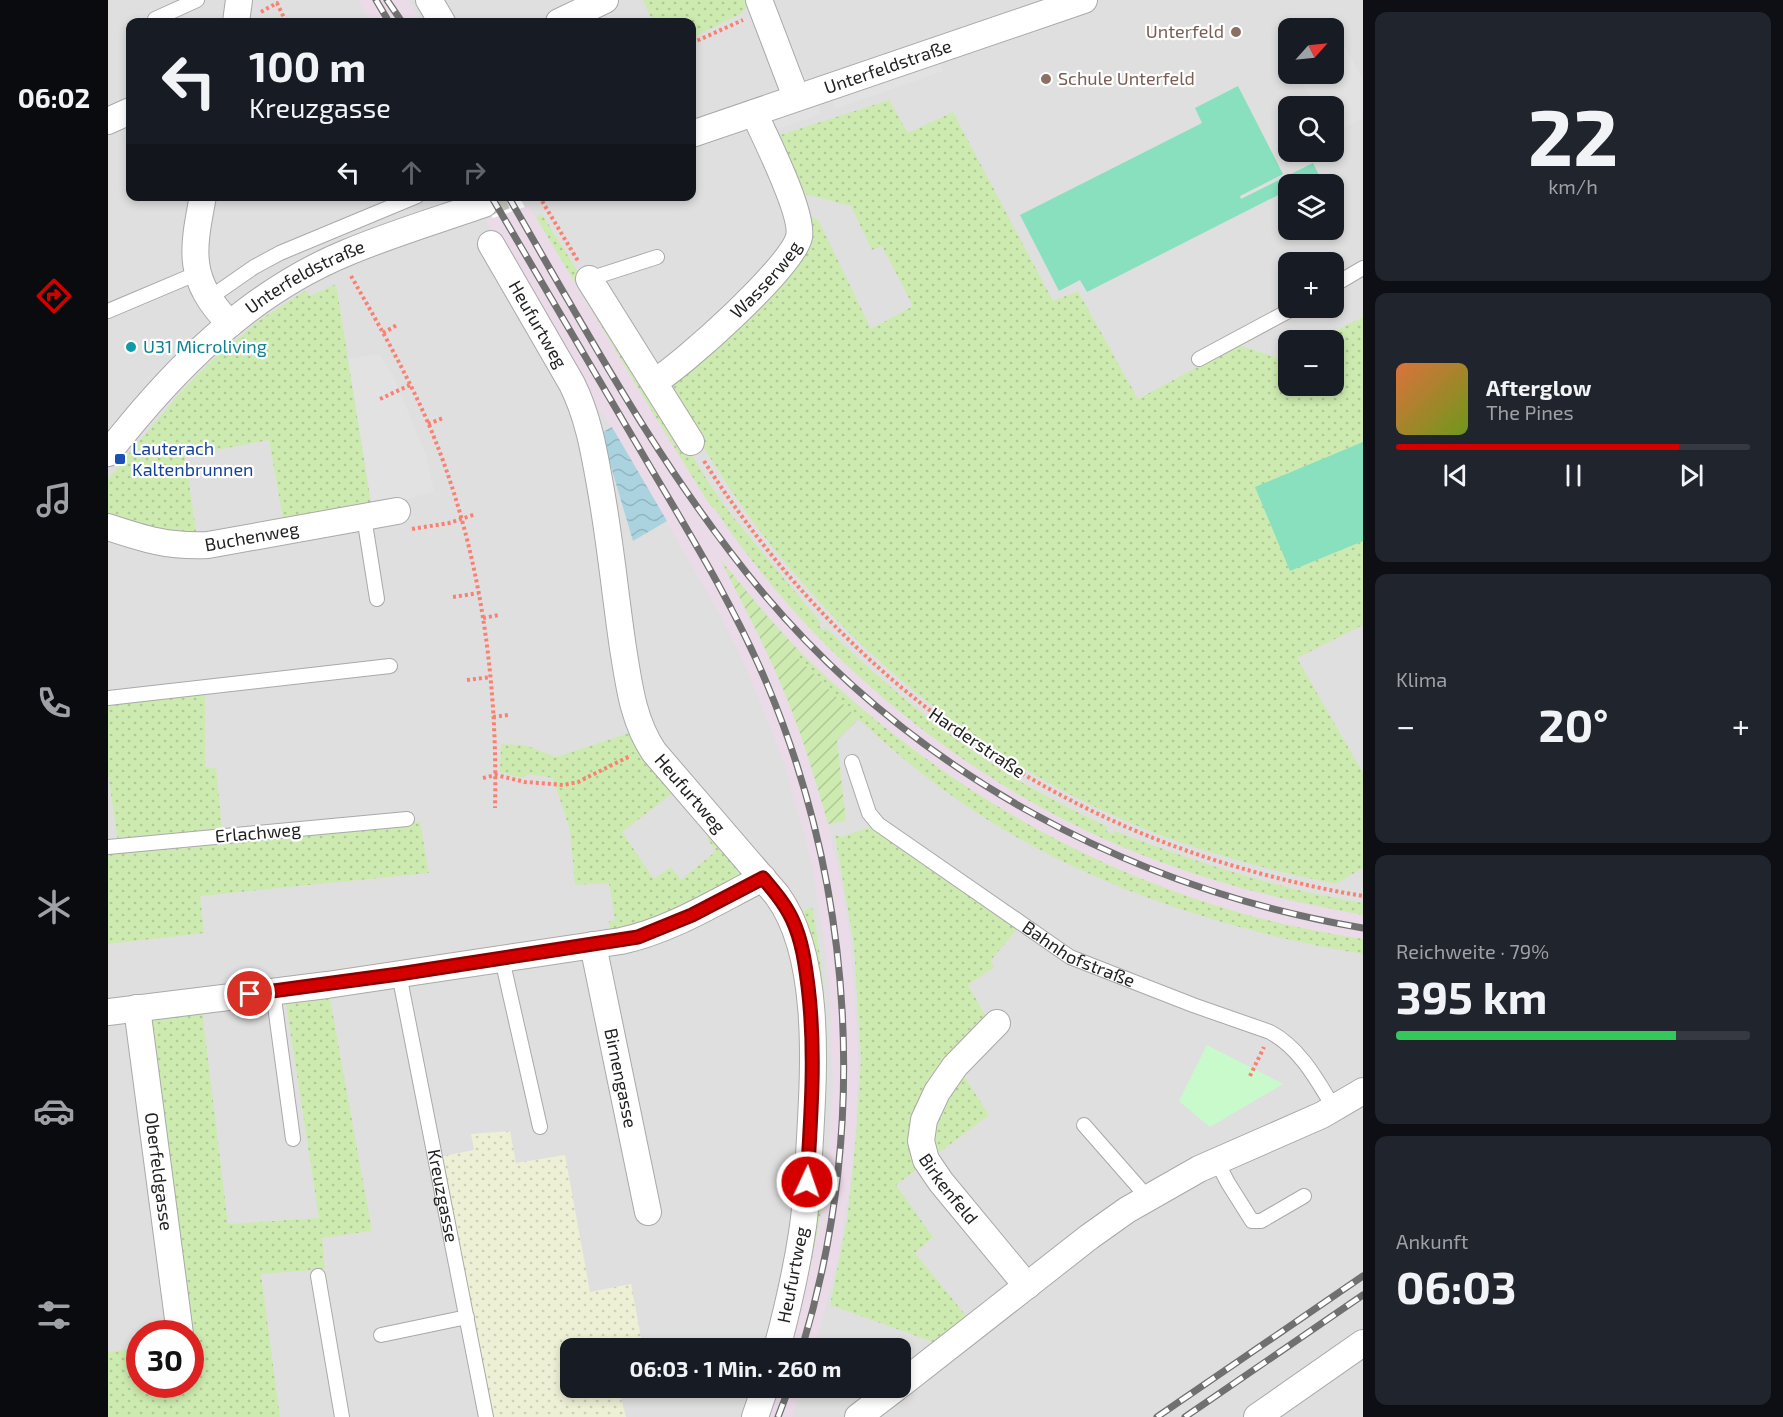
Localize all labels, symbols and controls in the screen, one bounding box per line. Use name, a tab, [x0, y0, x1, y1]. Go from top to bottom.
north arrow	[1278, 18, 1344, 84]
map controls	[1278, 18, 1344, 396]
place label: Unterfeld	[1146, 20, 1224, 42]
marker: Unterfeld	[1229, 25, 1243, 39]
street label: Unterfeldstraße	[821, 34, 954, 98]
text: 100 m	[249, 40, 366, 90]
icon: left	[150, 42, 228, 120]
place label: Schule Unterfeld	[1058, 67, 1195, 89]
marker: Schule Unterfeld	[1039, 72, 1053, 86]
text: 06:02	[18, 81, 90, 113]
text: 22	[1528, 88, 1618, 182]
text: Kreuzgasse	[249, 91, 391, 123]
button: search	[1278, 96, 1344, 162]
icon: left	[332, 156, 365, 189]
icon: ahead	[395, 156, 428, 189]
icon: right	[458, 156, 491, 189]
button: layers	[1278, 174, 1344, 240]
text: km/h	[1548, 174, 1598, 198]
street label: Unterfeldstraße	[240, 235, 367, 318]
street label: Wasserweg	[725, 237, 806, 323]
button: +	[1278, 252, 1344, 318]
icon: directions	[33, 275, 75, 317]
street label: Heufurtweg	[504, 276, 572, 372]
button: −	[1278, 330, 1344, 396]
place label: U31 Microliving	[143, 335, 267, 357]
marker: U31 Microliving	[124, 340, 138, 354]
text: Afterglow	[1486, 374, 1591, 400]
text: The Pines	[1486, 400, 1574, 424]
place label: Lauterach Kaltenbrunnen	[132, 437, 254, 480]
marker: Lauterach Kaltenbrunnen	[113, 452, 127, 466]
icon: previous	[1439, 459, 1472, 492]
icon: pause	[1557, 459, 1590, 492]
icon: next	[1675, 459, 1708, 492]
icon: music	[33, 479, 75, 521]
street label: Buchenweg	[203, 517, 301, 555]
text: Klima	[1396, 667, 1447, 691]
icon: phone	[33, 682, 75, 724]
text: 20°	[1539, 697, 1609, 751]
street label: Harderstraße	[925, 702, 1030, 782]
text: −	[1396, 705, 1415, 745]
text: +	[1732, 705, 1750, 745]
street label: Heufurtweg	[650, 749, 731, 837]
street label: Erlachweg	[214, 817, 302, 847]
icon: climate	[33, 886, 75, 928]
street label: Bahnhofstraße	[1018, 915, 1138, 991]
text: Reichweite · 79%	[1396, 939, 1549, 963]
pin	[224, 968, 275, 1019]
text: 395 km	[1396, 969, 1547, 1023]
icon: arrive	[233, 977, 266, 1010]
street label: Birnengasse	[600, 1026, 642, 1130]
icon: car	[33, 1090, 75, 1132]
street label: Oberfeldgasse	[141, 1111, 178, 1232]
street label: Kreuzgasse	[424, 1147, 463, 1244]
street label: Birkenfeld	[915, 1149, 983, 1228]
position arrow	[775, 1150, 839, 1214]
street label: Heufurtweg	[772, 1225, 812, 1325]
text: Ankunft	[1396, 1229, 1468, 1253]
text: 06:03	[1396, 1259, 1516, 1313]
icon: filters	[33, 1294, 75, 1336]
speed limit sign: 30	[126, 1320, 204, 1398]
text: 06:03 · 1 Min. · 260 m	[630, 1355, 841, 1381]

